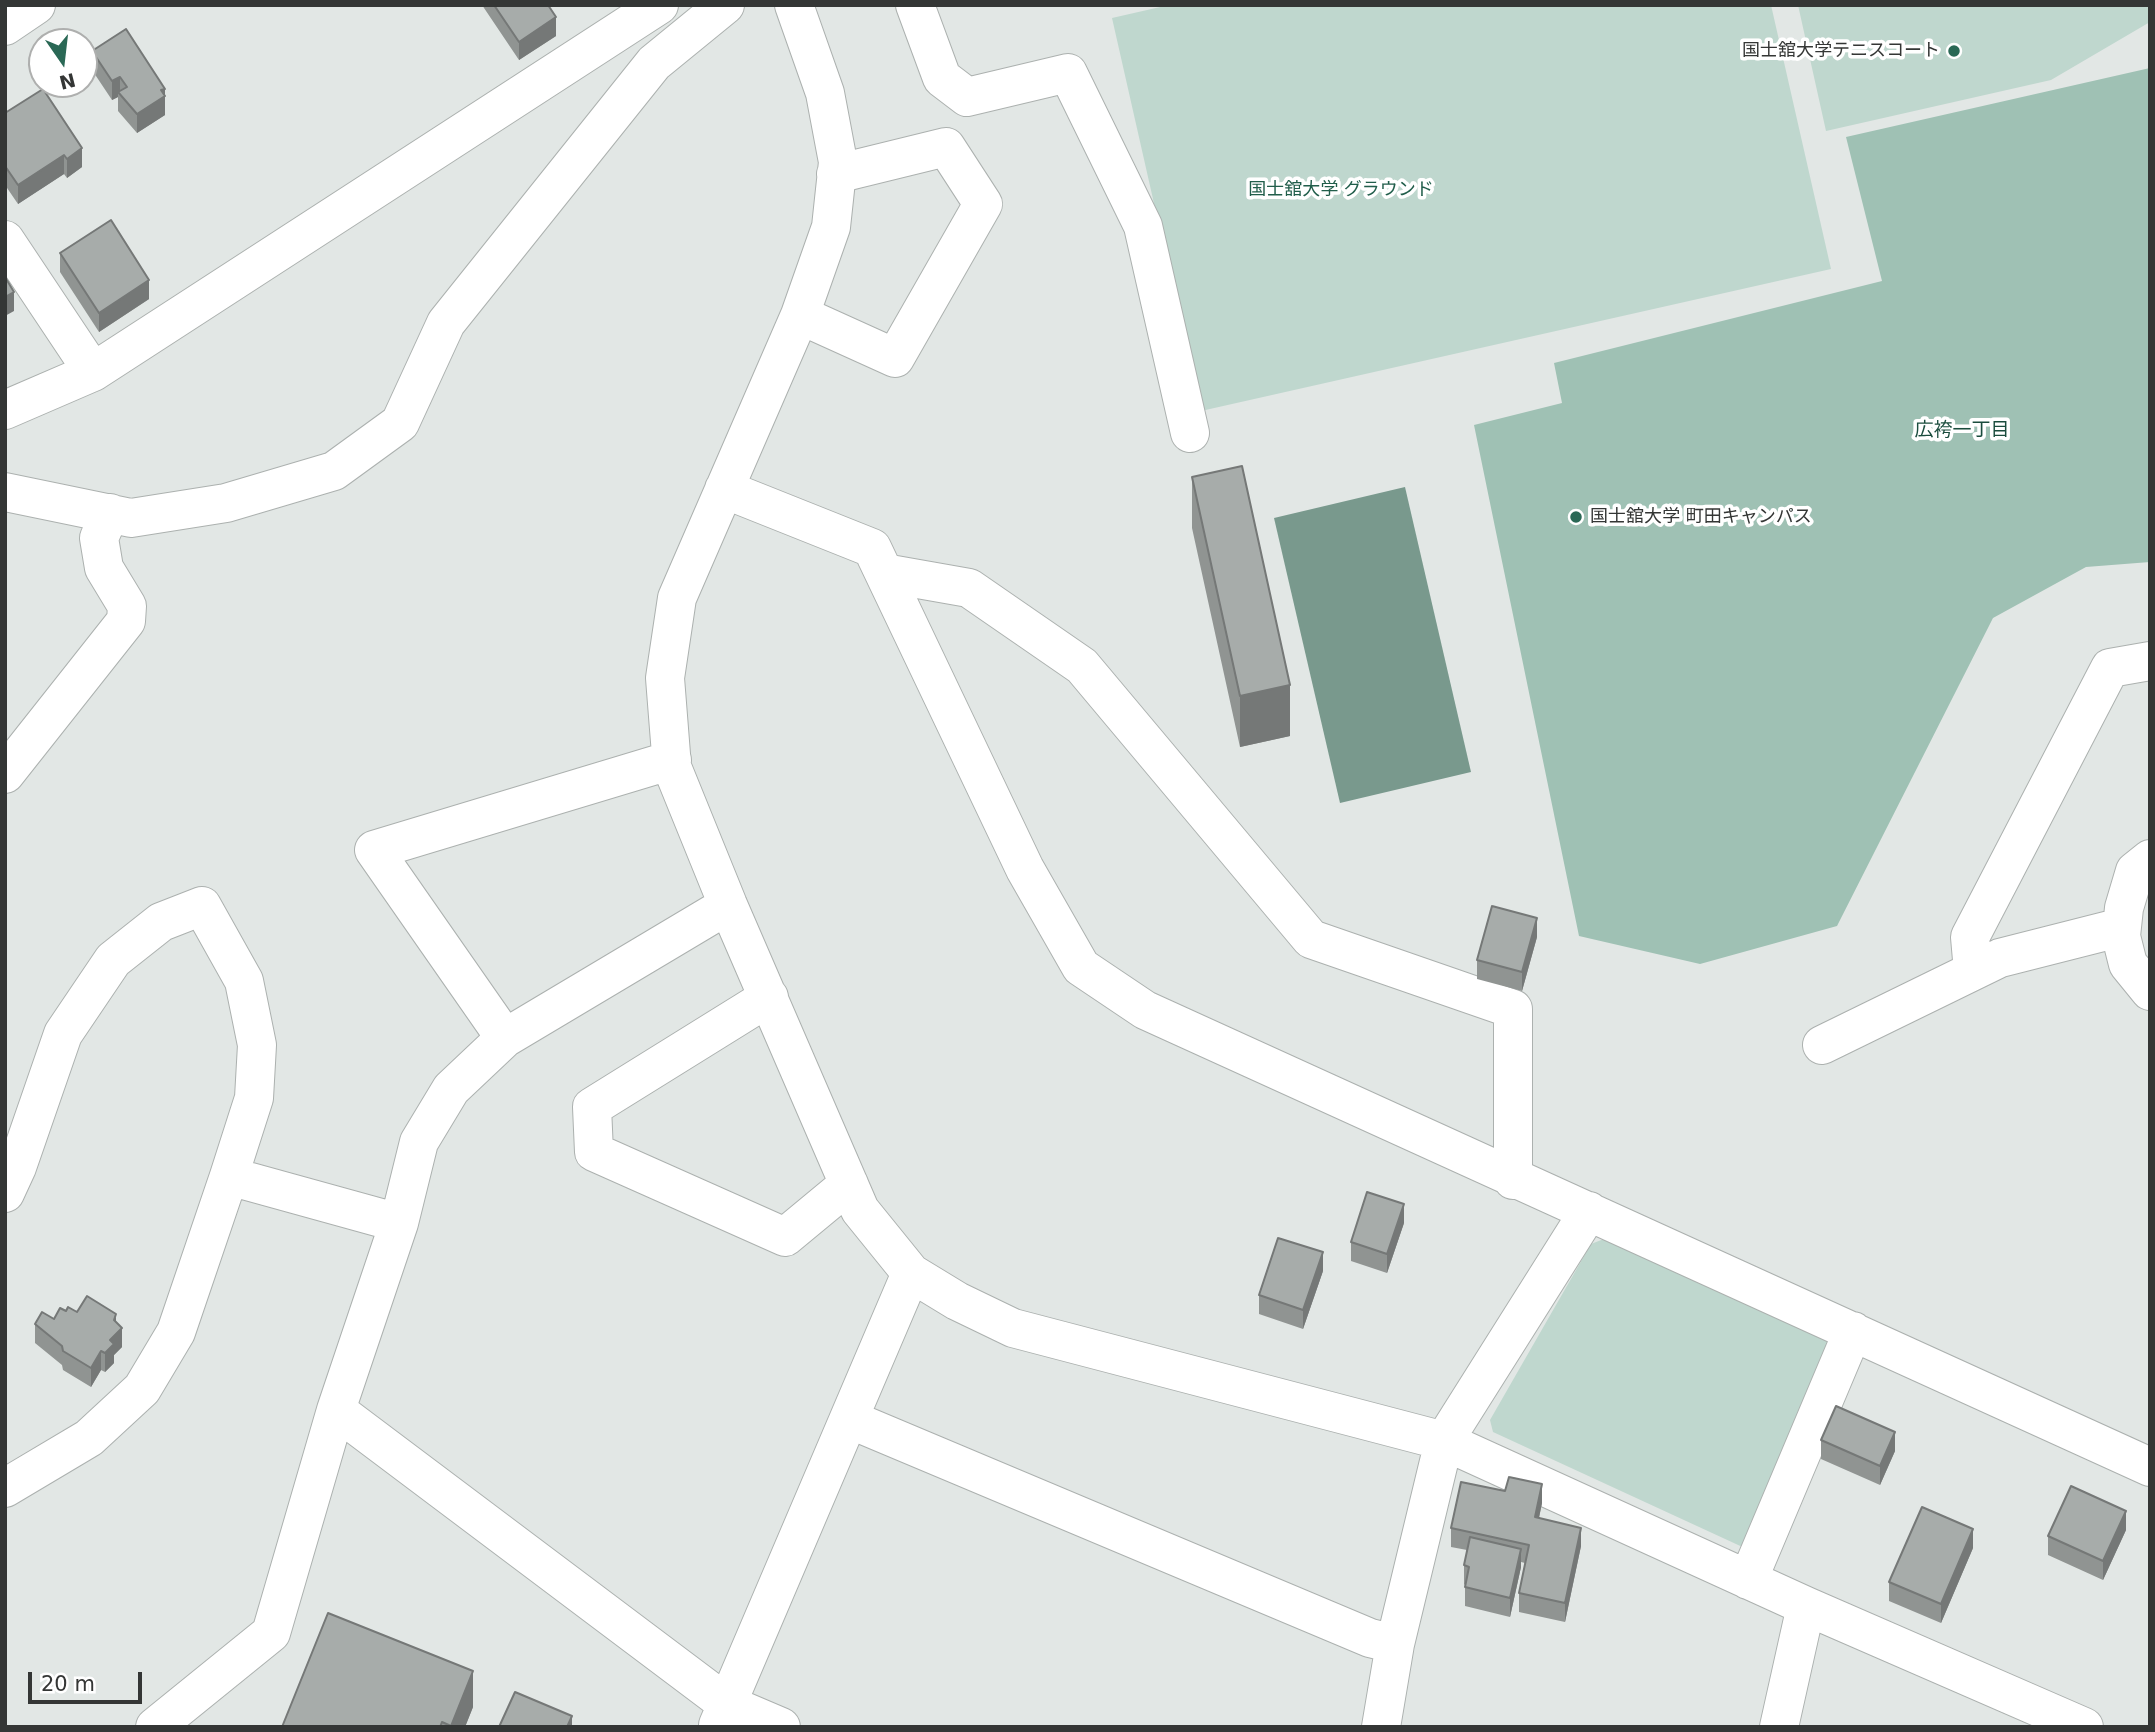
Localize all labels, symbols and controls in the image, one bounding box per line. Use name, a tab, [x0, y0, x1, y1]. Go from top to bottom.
north arrow	[28, 28, 98, 98]
place label: 国士舘大学テニスコート	[1742, 40, 1940, 62]
marker: 国士舘大学テニスコート	[1946, 43, 1962, 59]
text: N	[57, 69, 78, 94]
park label: 国士舘大学 グラウンド	[1248, 179, 1434, 201]
district label: 広袴一丁目	[1915, 420, 2009, 442]
place label: 国士舘大学 町田キャンパス	[1590, 506, 1812, 528]
marker: 国士舘大学 町田キャンパス	[1568, 509, 1584, 525]
scale bar	[32, 1658, 145, 1702]
text: 20 m	[41, 1672, 95, 1696]

